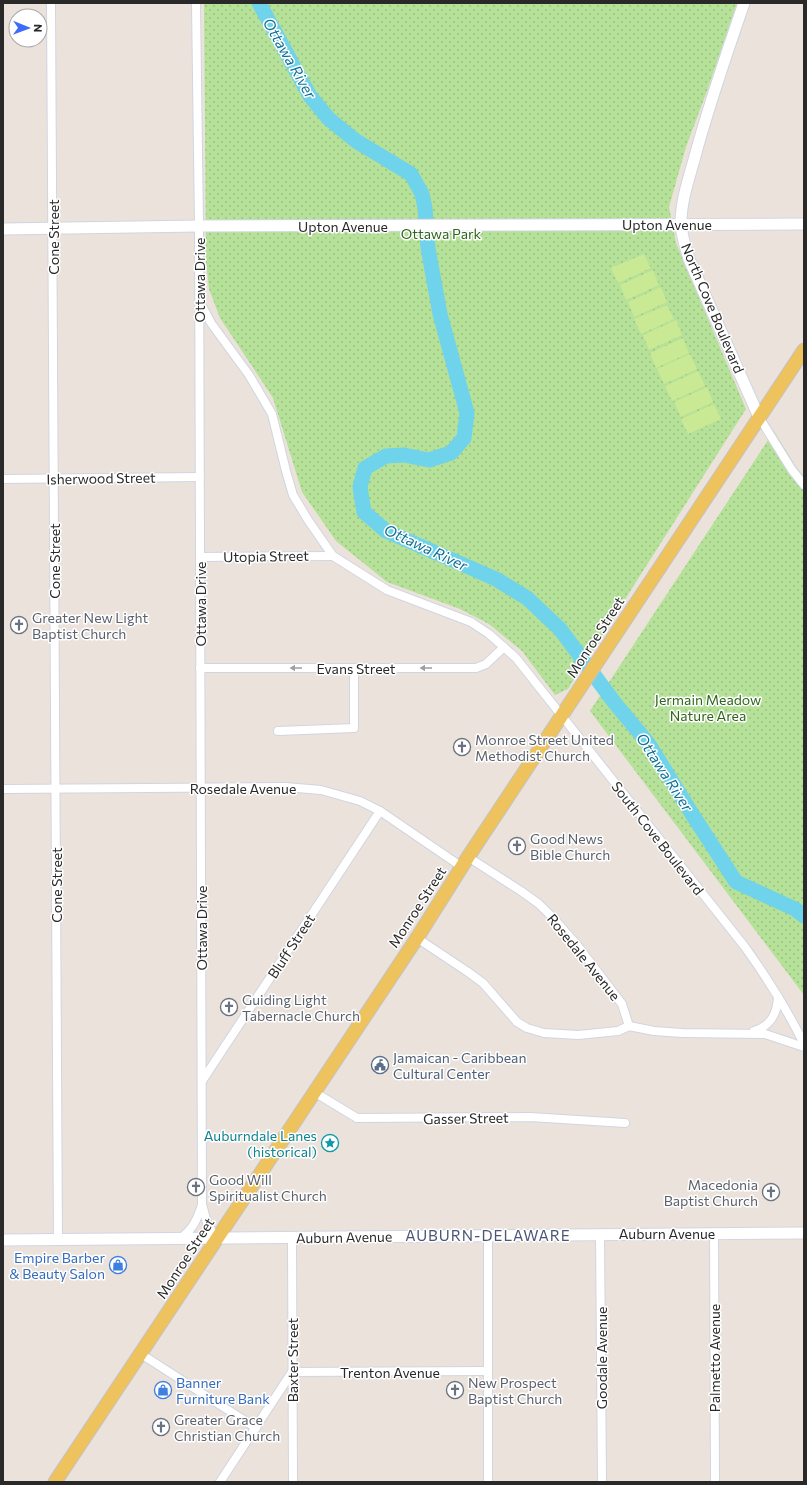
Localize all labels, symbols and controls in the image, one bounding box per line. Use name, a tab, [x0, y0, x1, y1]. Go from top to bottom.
north arrow	[8, 8, 48, 48]
water label: Ottawa River	[260, 15, 321, 102]
text: N	[32, 24, 45, 32]
street label: Cone Street	[45, 199, 62, 275]
street label: Upton Avenue	[622, 216, 712, 233]
street label: Upton Avenue	[298, 218, 388, 235]
park label: Ottawa Park	[401, 225, 482, 242]
street label: Ottawa Drive	[191, 238, 208, 322]
street label: North Cove Boulevard	[678, 240, 748, 376]
street label: Isherwood Street	[46, 469, 156, 487]
water label: Ottawa River	[381, 520, 472, 575]
street label: Cone Street	[46, 523, 63, 599]
street label: Utopia Street	[223, 547, 309, 565]
street label: Ottawa Drive	[192, 562, 209, 646]
street label: Monroe Street	[563, 593, 628, 681]
place label: Greater New Light Baptist Church	[32, 609, 148, 642]
church icon: Greater New Light Baptist Church	[9, 615, 29, 635]
street label: Evans Street	[316, 660, 396, 677]
one-way arrow	[289, 665, 302, 671]
one-way arrow	[419, 665, 432, 671]
park label: Jermain Meadow Nature Area	[655, 691, 761, 724]
water label: Ottawa River	[633, 729, 698, 815]
place label: Monroe Street United Methodist Church	[475, 731, 614, 764]
church icon: Monroe Street United Methodist Church	[452, 737, 472, 757]
street label: South Cove Boulevard	[608, 778, 708, 898]
street label: Rosedale Avenue	[190, 780, 296, 797]
place label: Good News Bible Church	[530, 830, 610, 863]
church icon: Good News Bible Church	[507, 836, 527, 856]
street label: Cone Street	[48, 847, 65, 923]
street label: Monroe Street	[385, 863, 450, 951]
street label: Ottawa Drive	[193, 886, 210, 970]
street label: Bluff Street	[264, 910, 318, 981]
street label: Rosedale Avenue	[544, 910, 624, 1004]
place label: Guiding Light Tabernacle Church	[242, 991, 360, 1024]
church icon: Guiding Light Tabernacle Church	[219, 997, 239, 1017]
place label: Jamaican - Caribbean Cultural Center	[393, 1049, 526, 1082]
public building icon: Jamaican - Caribbean Cultural Center	[370, 1055, 390, 1075]
street label: Gasser Street	[423, 1109, 509, 1127]
place label: Auburndale Lanes (historical)	[204, 1127, 317, 1160]
place icon: Auburndale Lanes (historical)	[320, 1133, 340, 1153]
place label: Good Will Spiritualist Church	[209, 1171, 327, 1204]
place label: Macedonia Baptist Church	[664, 1176, 758, 1209]
church icon: Good Will Spiritualist Church	[186, 1177, 206, 1197]
church icon: Macedonia Baptist Church	[761, 1182, 781, 1202]
street label: Monroe Street	[153, 1214, 218, 1302]
street label: Auburn Avenue	[619, 1225, 715, 1242]
district label: AUBURN-DELAWARE	[405, 1226, 571, 1244]
street label: Auburn Avenue	[296, 1228, 392, 1246]
place label: Empire Barber & Beauty Salon	[9, 1249, 105, 1282]
shop icon: Empire Barber & Beauty Salon	[108, 1255, 128, 1275]
street label: Palmetto Avenue	[706, 1304, 723, 1412]
street label: Goodale Avenue	[593, 1307, 610, 1409]
street label: Baxter Street	[284, 1317, 301, 1402]
street label: Trenton Avenue	[340, 1364, 440, 1381]
place label: Banner Furniture Bank	[176, 1374, 270, 1407]
place label: New Prospect Baptist Church	[468, 1374, 562, 1407]
shop icon: Banner Furniture Bank	[153, 1380, 173, 1400]
church icon: New Prospect Baptist Church	[445, 1380, 465, 1400]
place label: Greater Grace Christian Church	[174, 1411, 280, 1444]
church icon: Greater Grace Christian Church	[151, 1417, 171, 1437]

